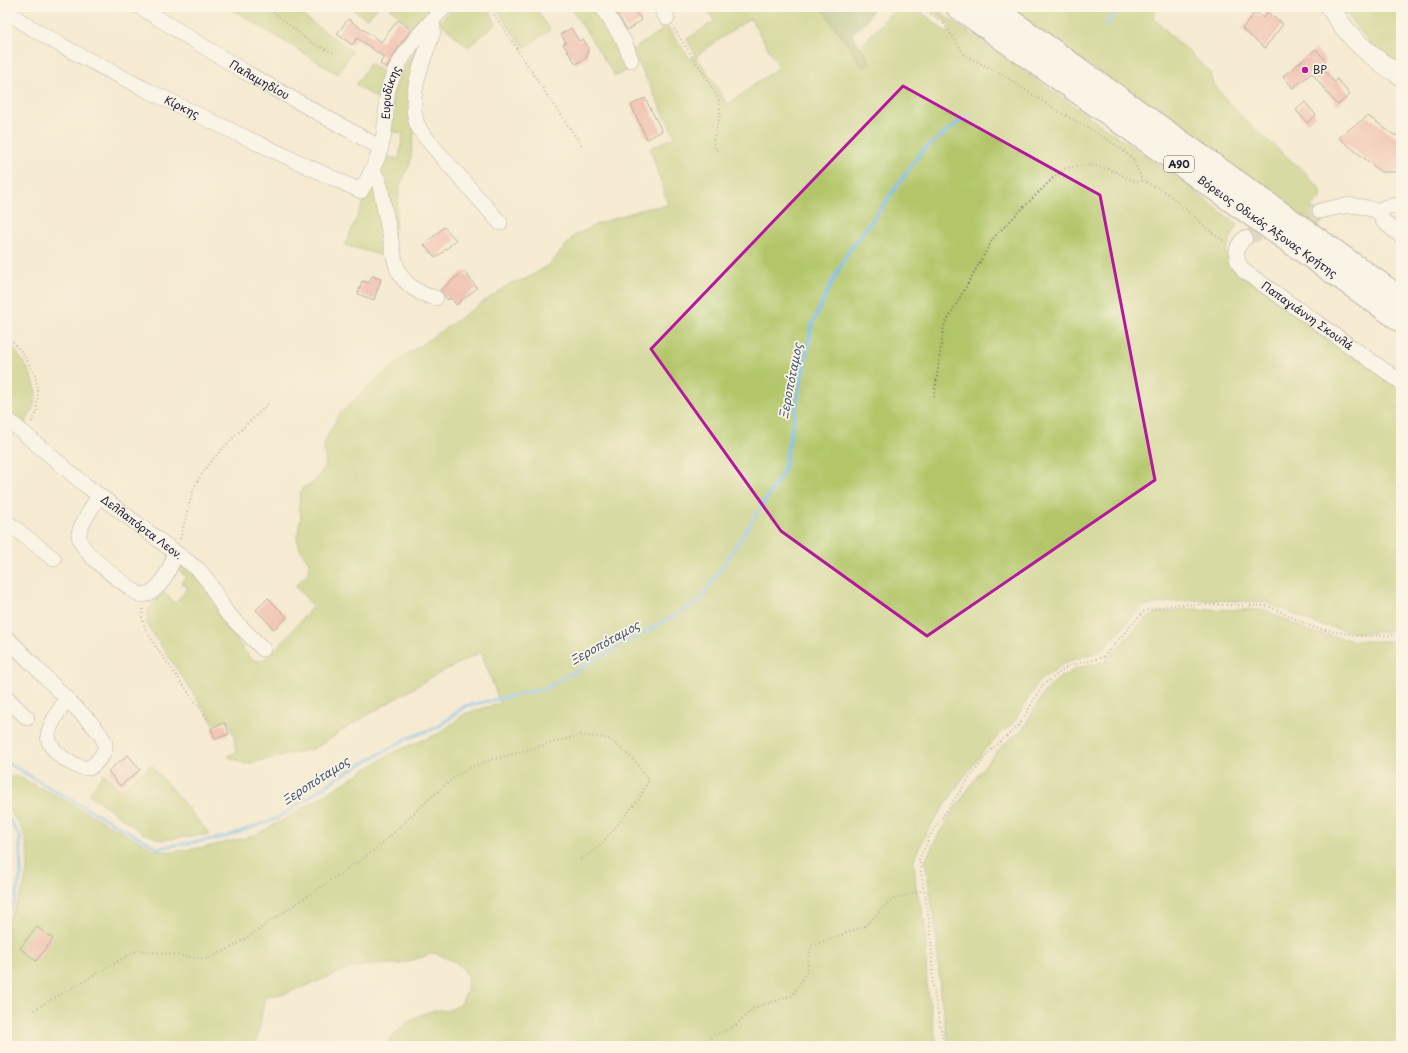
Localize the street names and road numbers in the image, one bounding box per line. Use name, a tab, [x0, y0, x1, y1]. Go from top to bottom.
street label: Παλαμηδίου	[226, 55, 293, 103]
street label: Ευρυδίκης	[377, 62, 405, 120]
street label: Κίρκης	[162, 91, 203, 122]
road number: Α90	[1164, 156, 1194, 172]
street label: Βόρειος Οδικός Άξονας Κρήτης	[1194, 171, 1341, 282]
street label: Παπαγιάννη Σκουλά	[1258, 277, 1357, 354]
street label: Δελλαπόρτα Λεον.	[98, 491, 187, 563]

